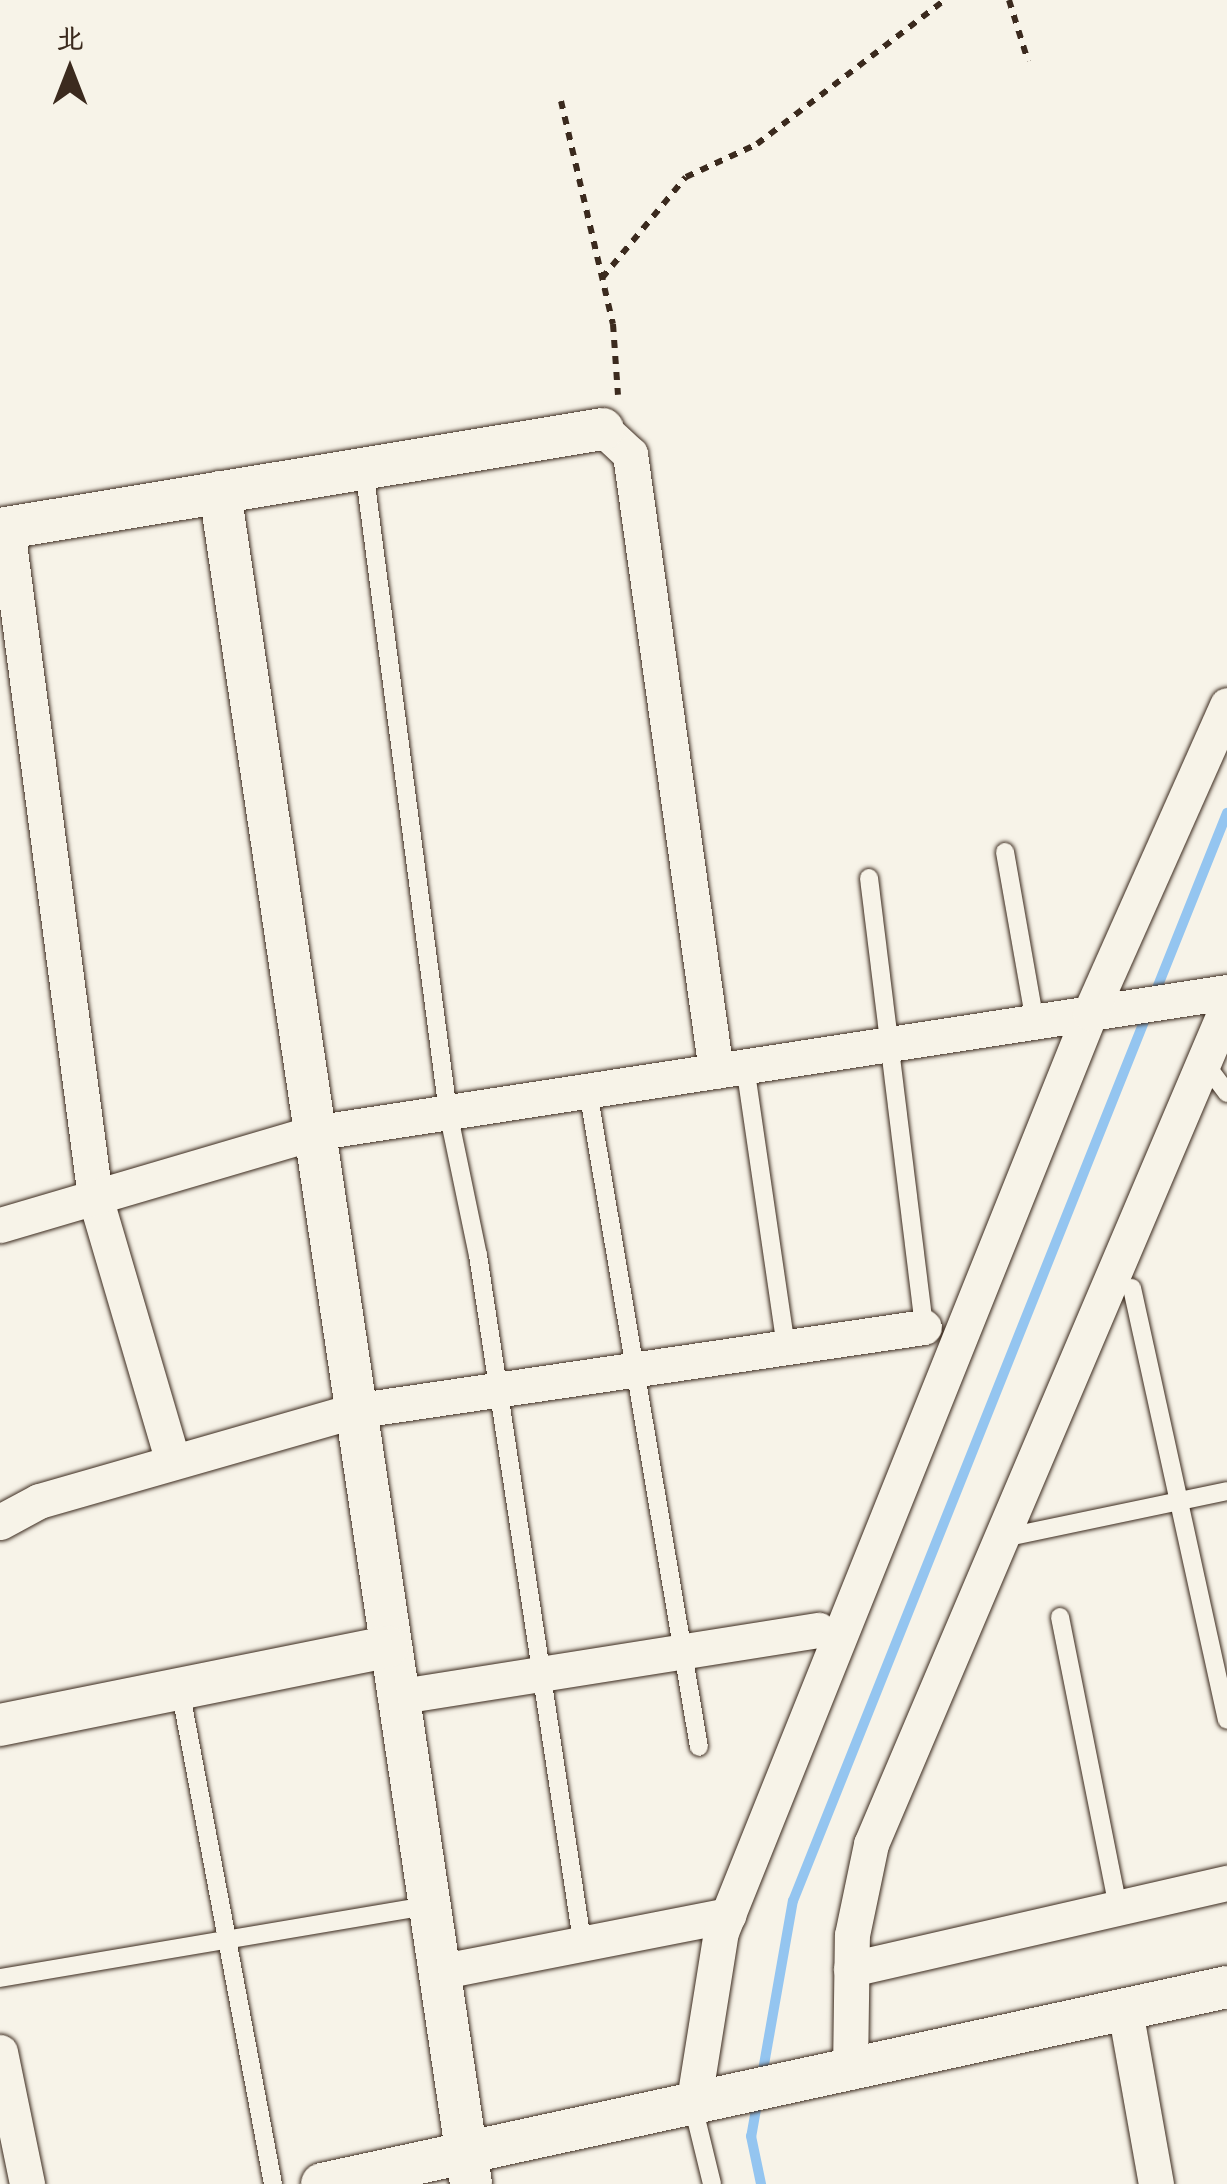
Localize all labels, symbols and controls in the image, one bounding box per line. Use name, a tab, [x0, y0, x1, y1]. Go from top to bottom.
north arrow	[20, 20, 120, 120]
text: 北	[56, 22, 84, 57]

